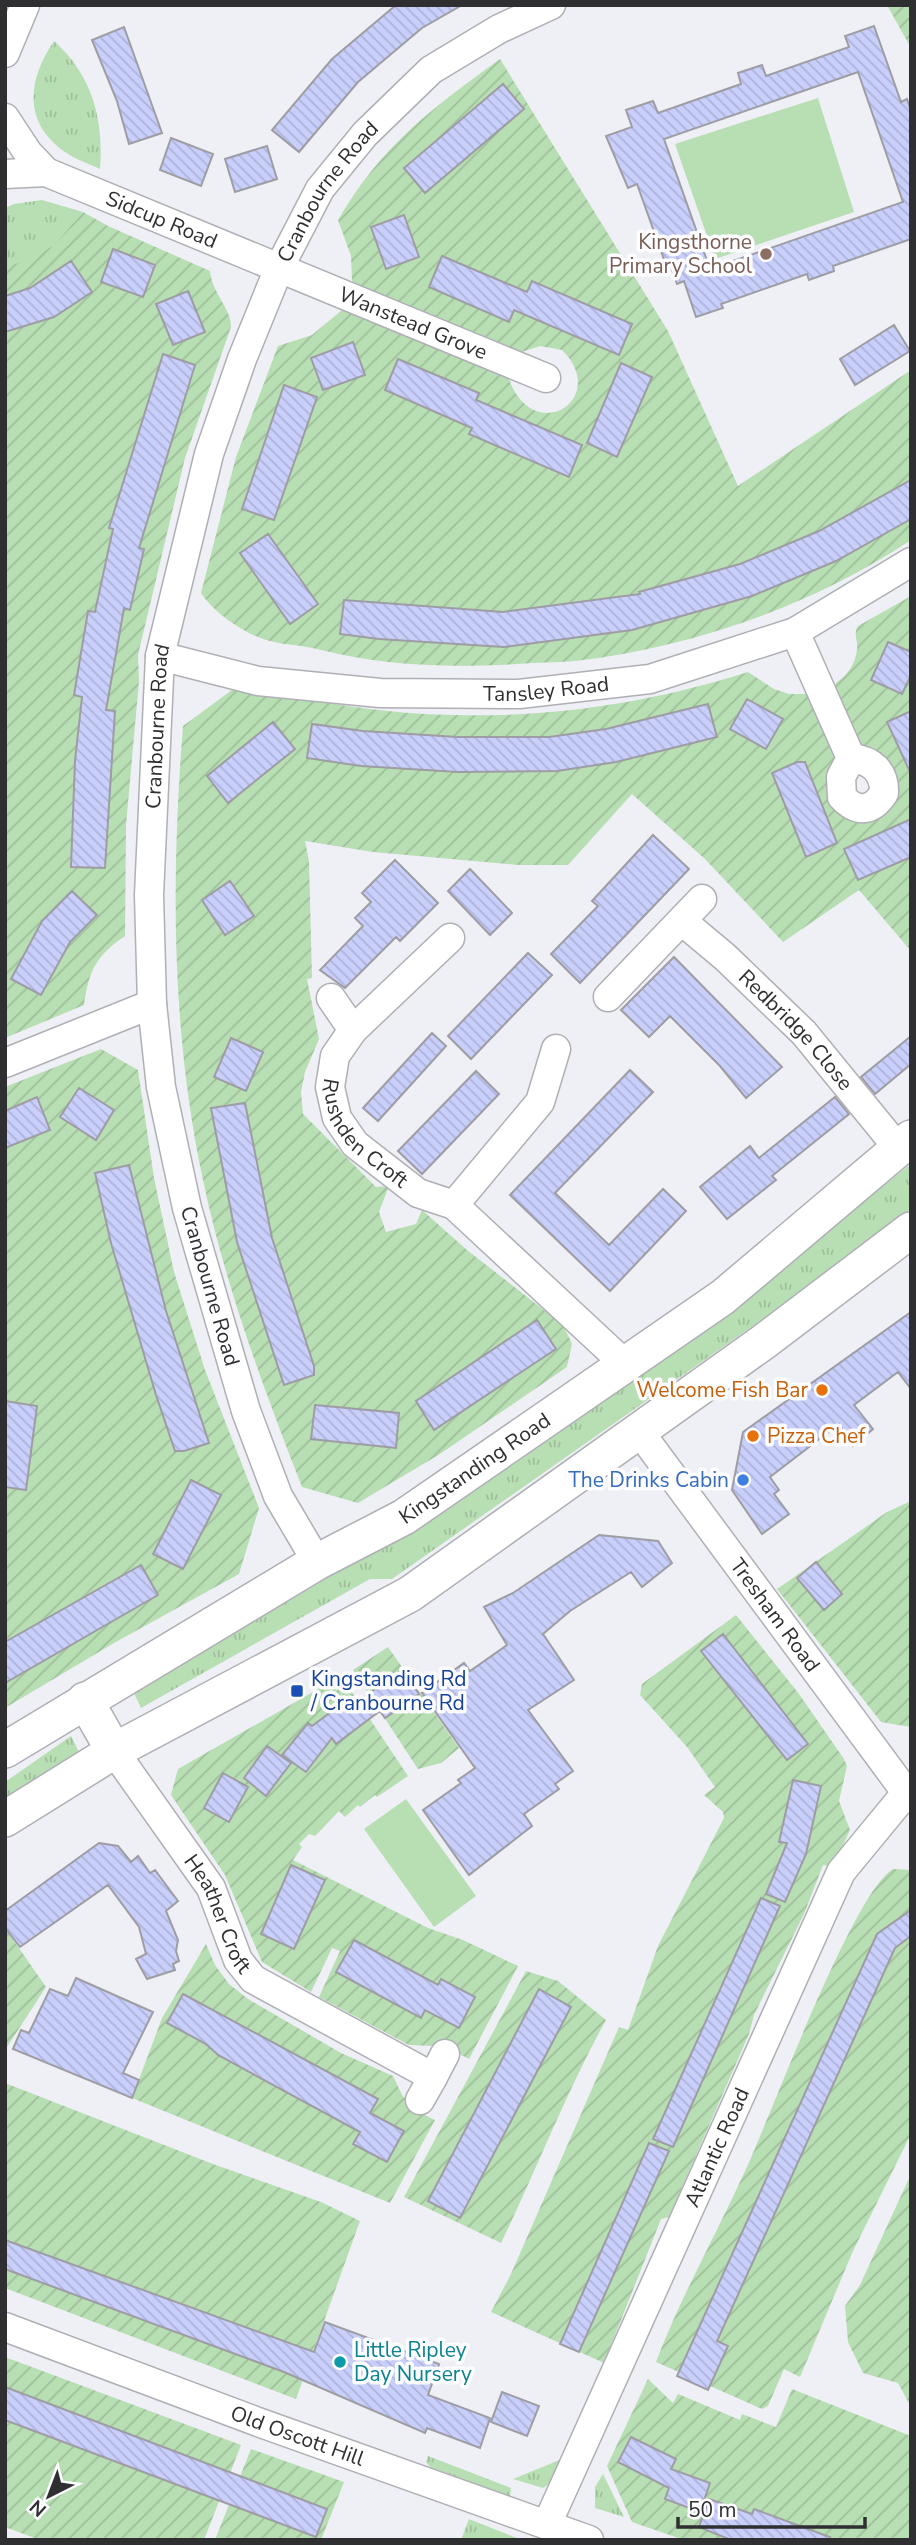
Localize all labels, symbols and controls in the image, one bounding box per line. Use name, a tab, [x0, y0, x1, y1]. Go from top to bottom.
street label: Cranbourne Road	[270, 115, 384, 267]
street label: Sidcup Road	[102, 184, 221, 255]
place label: Kingsthorne Primary School	[609, 228, 753, 280]
marker: Kingsthorne Primary School	[758, 246, 774, 262]
street label: Wanstead Grove	[335, 280, 492, 366]
street label: Cranbourne Road	[139, 641, 176, 810]
street label: Tansley Road	[483, 670, 611, 708]
street label: Redbridge Close	[732, 963, 859, 1096]
street label: Rushden Croft	[315, 1076, 414, 1195]
street label: Cranbourne Road	[174, 1203, 246, 1369]
place label: Welcome Fish Bar	[636, 1376, 808, 1404]
marker: Welcome Fish Bar	[814, 1382, 830, 1398]
street label: Kingstanding Road	[393, 1406, 556, 1530]
place label: Pizza Chef	[767, 1422, 866, 1450]
marker: Pizza Chef	[745, 1428, 761, 1444]
place label: The Drinks Cabin	[568, 1466, 729, 1494]
marker: The Drinks Cabin	[735, 1472, 751, 1488]
street label: Tresham Road	[724, 1553, 827, 1678]
place label: Kingstanding Rd / Cranbourne Rd	[310, 1665, 466, 1717]
marker: Kingstanding Rd / Cranbourne Rd	[289, 1683, 305, 1699]
street label: Heather Croft	[177, 1849, 258, 1980]
street label: Atlantic Road	[678, 2083, 756, 2211]
place label: Little Ripley Day Nursery	[354, 2336, 472, 2388]
marker: Little Ripley Day Nursery	[332, 2354, 348, 2370]
street label: Old Oscott Hill	[226, 2399, 369, 2473]
north arrow	[14, 2461, 84, 2531]
scale bar	[678, 2486, 865, 2530]
text: N	[24, 2493, 52, 2522]
text: 50 m	[688, 2496, 737, 2524]

